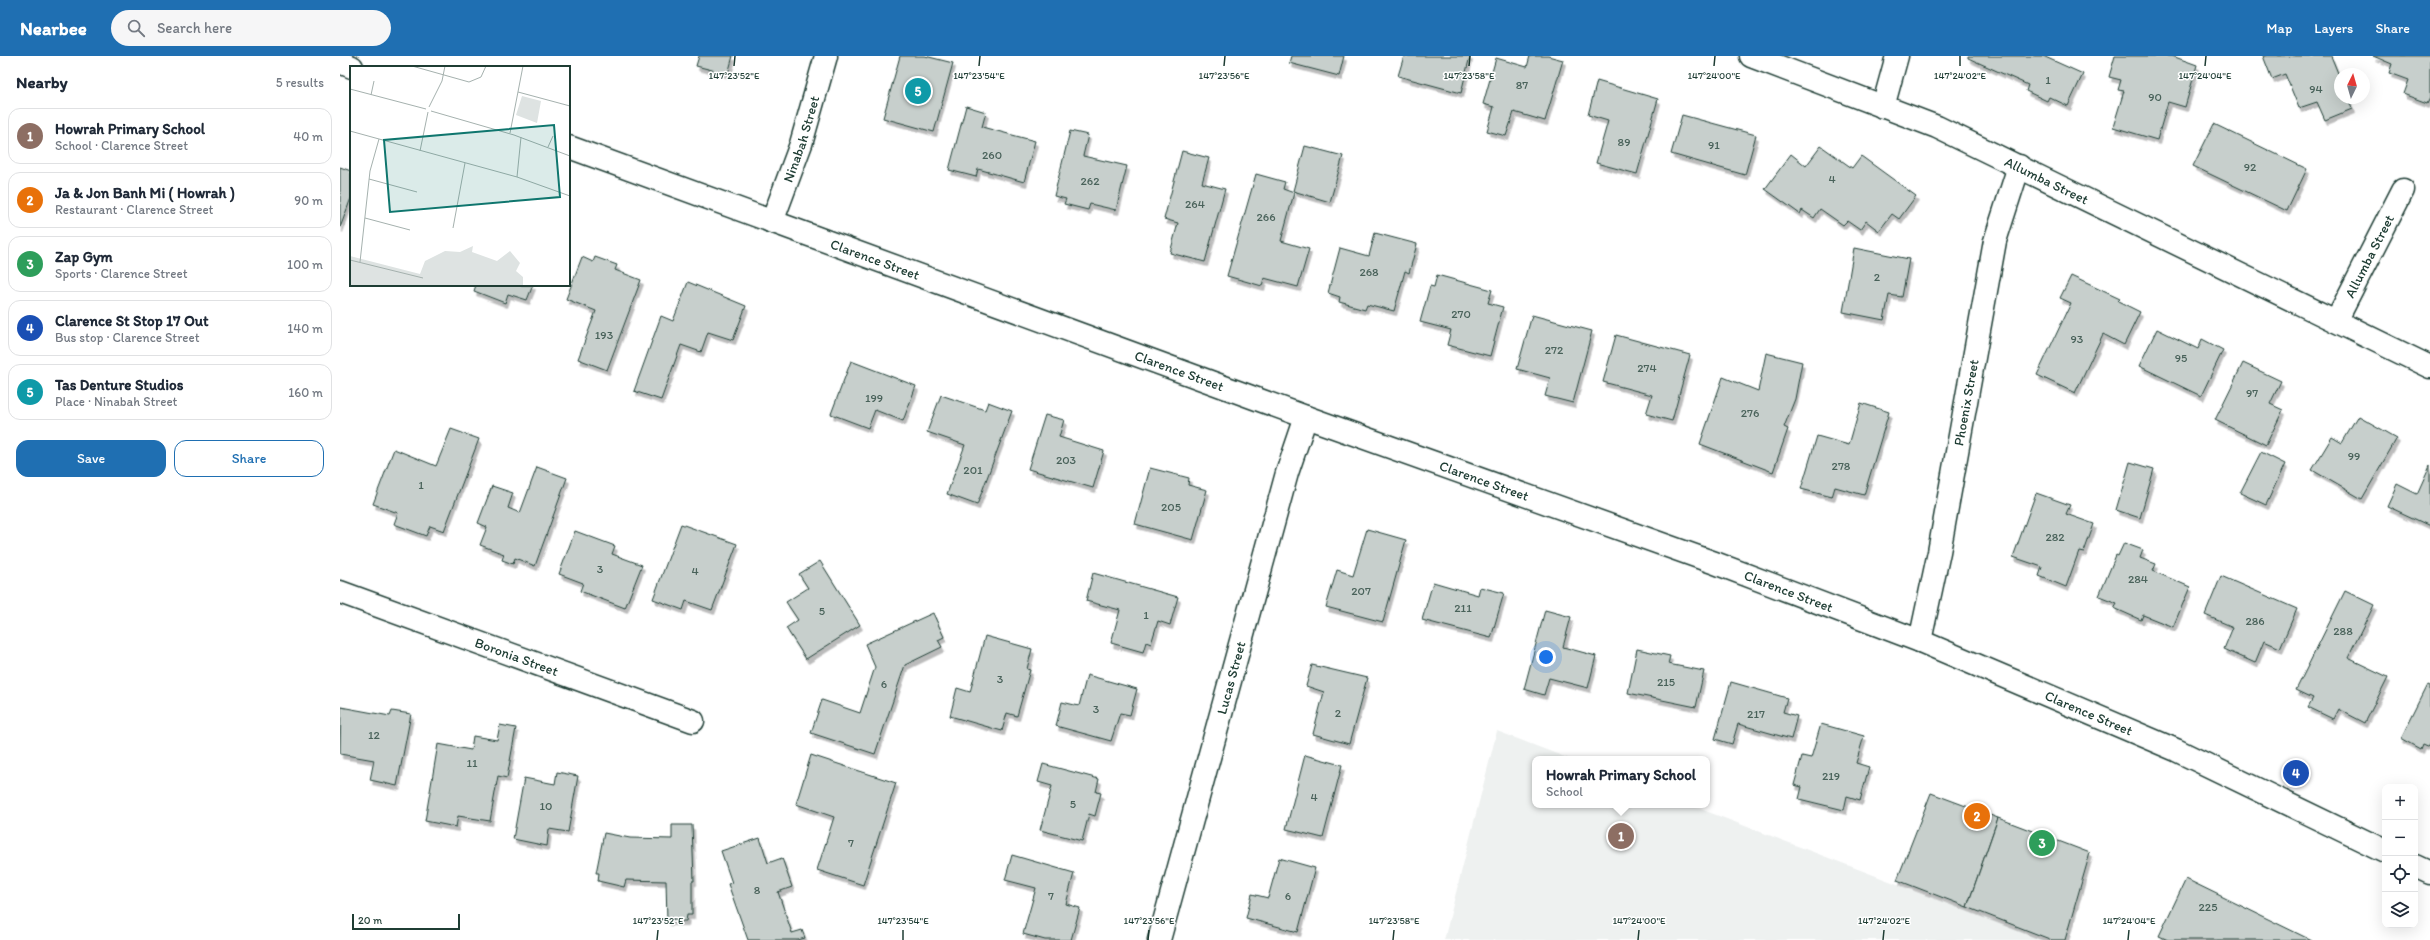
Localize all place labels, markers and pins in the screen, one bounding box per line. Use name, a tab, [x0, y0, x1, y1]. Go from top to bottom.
pin: 5	[905, 76, 931, 106]
pin: 4	[2283, 758, 2309, 788]
pin: 2	[1964, 801, 1990, 831]
pin: 1	[1608, 821, 1634, 851]
pin: 3	[2029, 828, 2055, 858]

